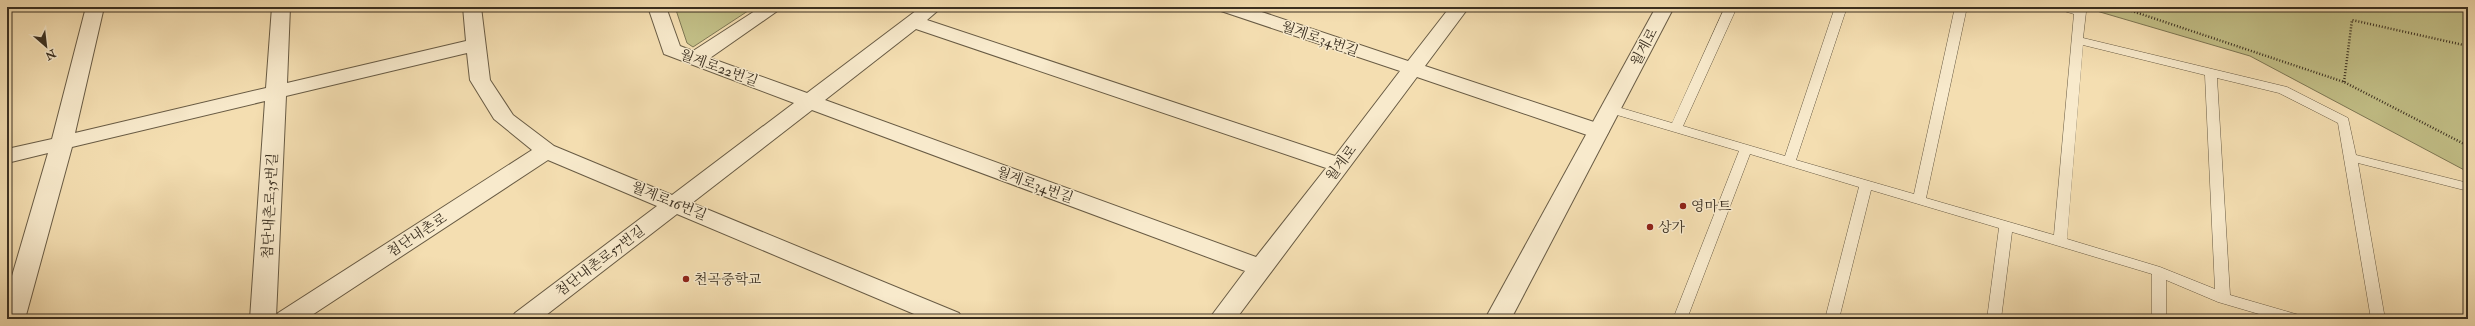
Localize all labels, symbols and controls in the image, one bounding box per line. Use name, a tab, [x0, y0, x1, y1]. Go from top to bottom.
street label: 월계로34번길	[1279, 18, 1361, 60]
street label: 월계로	[1627, 25, 1661, 69]
north arrow	[26, 26, 66, 66]
text: N	[42, 46, 59, 63]
street label: 월계로22번길	[678, 46, 760, 90]
street label: 월계로	[1322, 141, 1360, 184]
street label: 첨단내촌로35번길	[259, 153, 281, 259]
street label: 월계로34번길	[994, 163, 1076, 207]
street label: 월계로16번길	[629, 178, 709, 224]
place label: 영마트	[1691, 198, 1732, 215]
marker: 영마트	[1678, 201, 1688, 211]
street label: 첨단내촌로	[384, 209, 450, 261]
place label: 상가	[1658, 219, 1686, 236]
street label: 첨단내촌로57번길	[552, 222, 648, 300]
marker: 상가	[1645, 222, 1655, 232]
place label: 천곡중학교	[694, 271, 762, 288]
marker: 천곡중학교	[681, 274, 691, 284]

